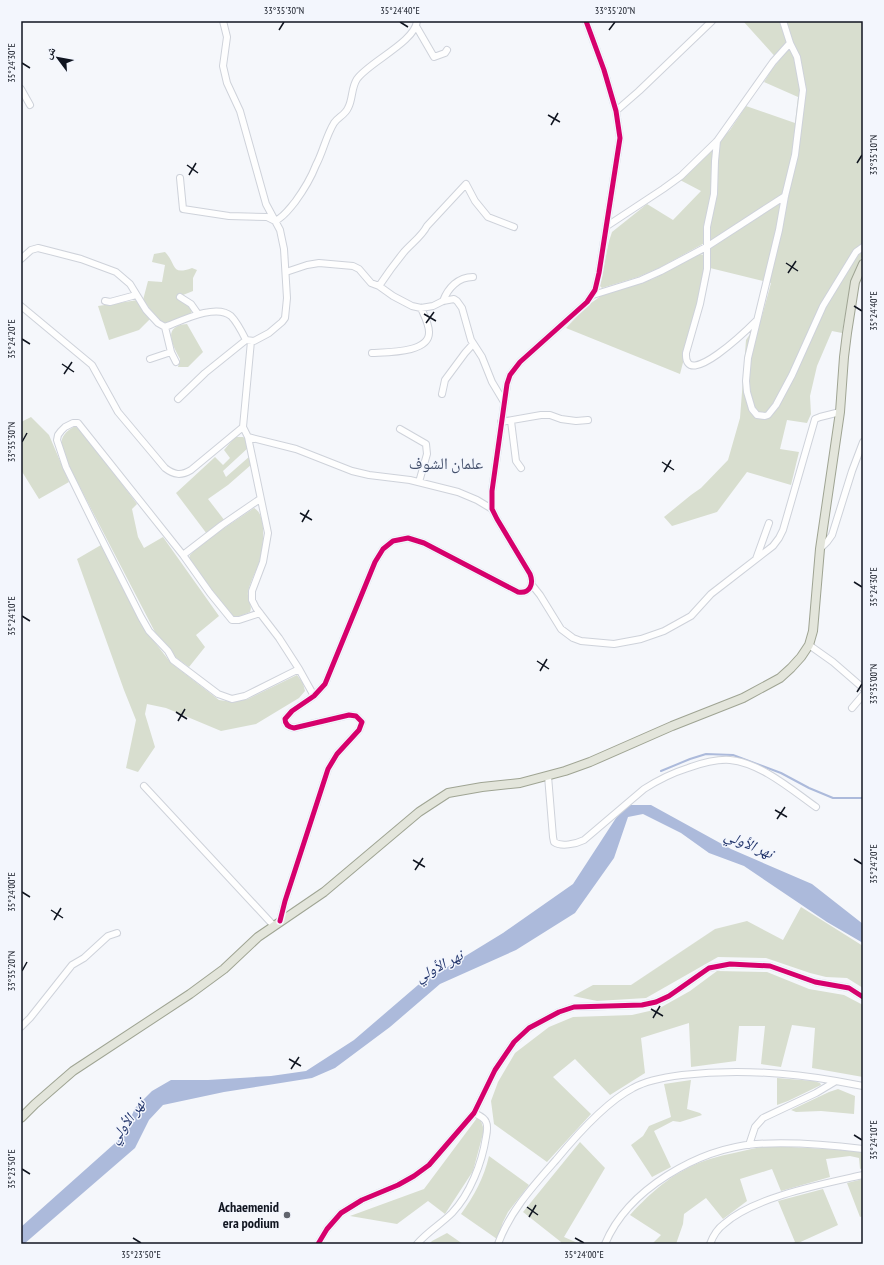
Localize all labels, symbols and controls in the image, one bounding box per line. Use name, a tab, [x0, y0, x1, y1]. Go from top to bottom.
text: 33°35'30"N	[264, 4, 304, 17]
text: 35°24'40"E	[380, 4, 420, 17]
text: 33°35'20"N	[595, 4, 635, 17]
north arrow	[38, 38, 78, 78]
text: 35°24'30"E	[5, 43, 18, 83]
text: ش	[40, 44, 60, 62]
text: 33°35'10"N	[867, 135, 880, 175]
text: 35°24'40"E	[867, 291, 880, 331]
text: 35°24'20"E	[5, 319, 18, 359]
text: 33°35'30"N	[5, 422, 18, 462]
district label: علمان الشوف	[409, 453, 483, 474]
text: 35°24'30"E	[867, 567, 880, 607]
text: 35°24'10"E	[5, 596, 18, 636]
text: 33°35'00"N	[867, 664, 880, 704]
water label: نهر الأولي	[721, 825, 779, 866]
text: 35°24'20"E	[867, 844, 880, 884]
text: 35°24'00"E	[5, 872, 18, 912]
water label: نهر الأولي	[412, 944, 470, 988]
text: 33°35'20"N	[5, 951, 18, 991]
water label: نهر الأولي	[104, 1092, 153, 1149]
text: 35°24'10"E	[867, 1120, 880, 1160]
text: 35°23'50"E	[5, 1149, 18, 1189]
place label: Achaemenid era podium	[217, 1198, 279, 1232]
marker: Achaemenid era podium	[282, 1210, 292, 1220]
text: 35°23'50"E	[121, 1248, 161, 1261]
text: 35°24'00"E	[564, 1248, 604, 1261]

